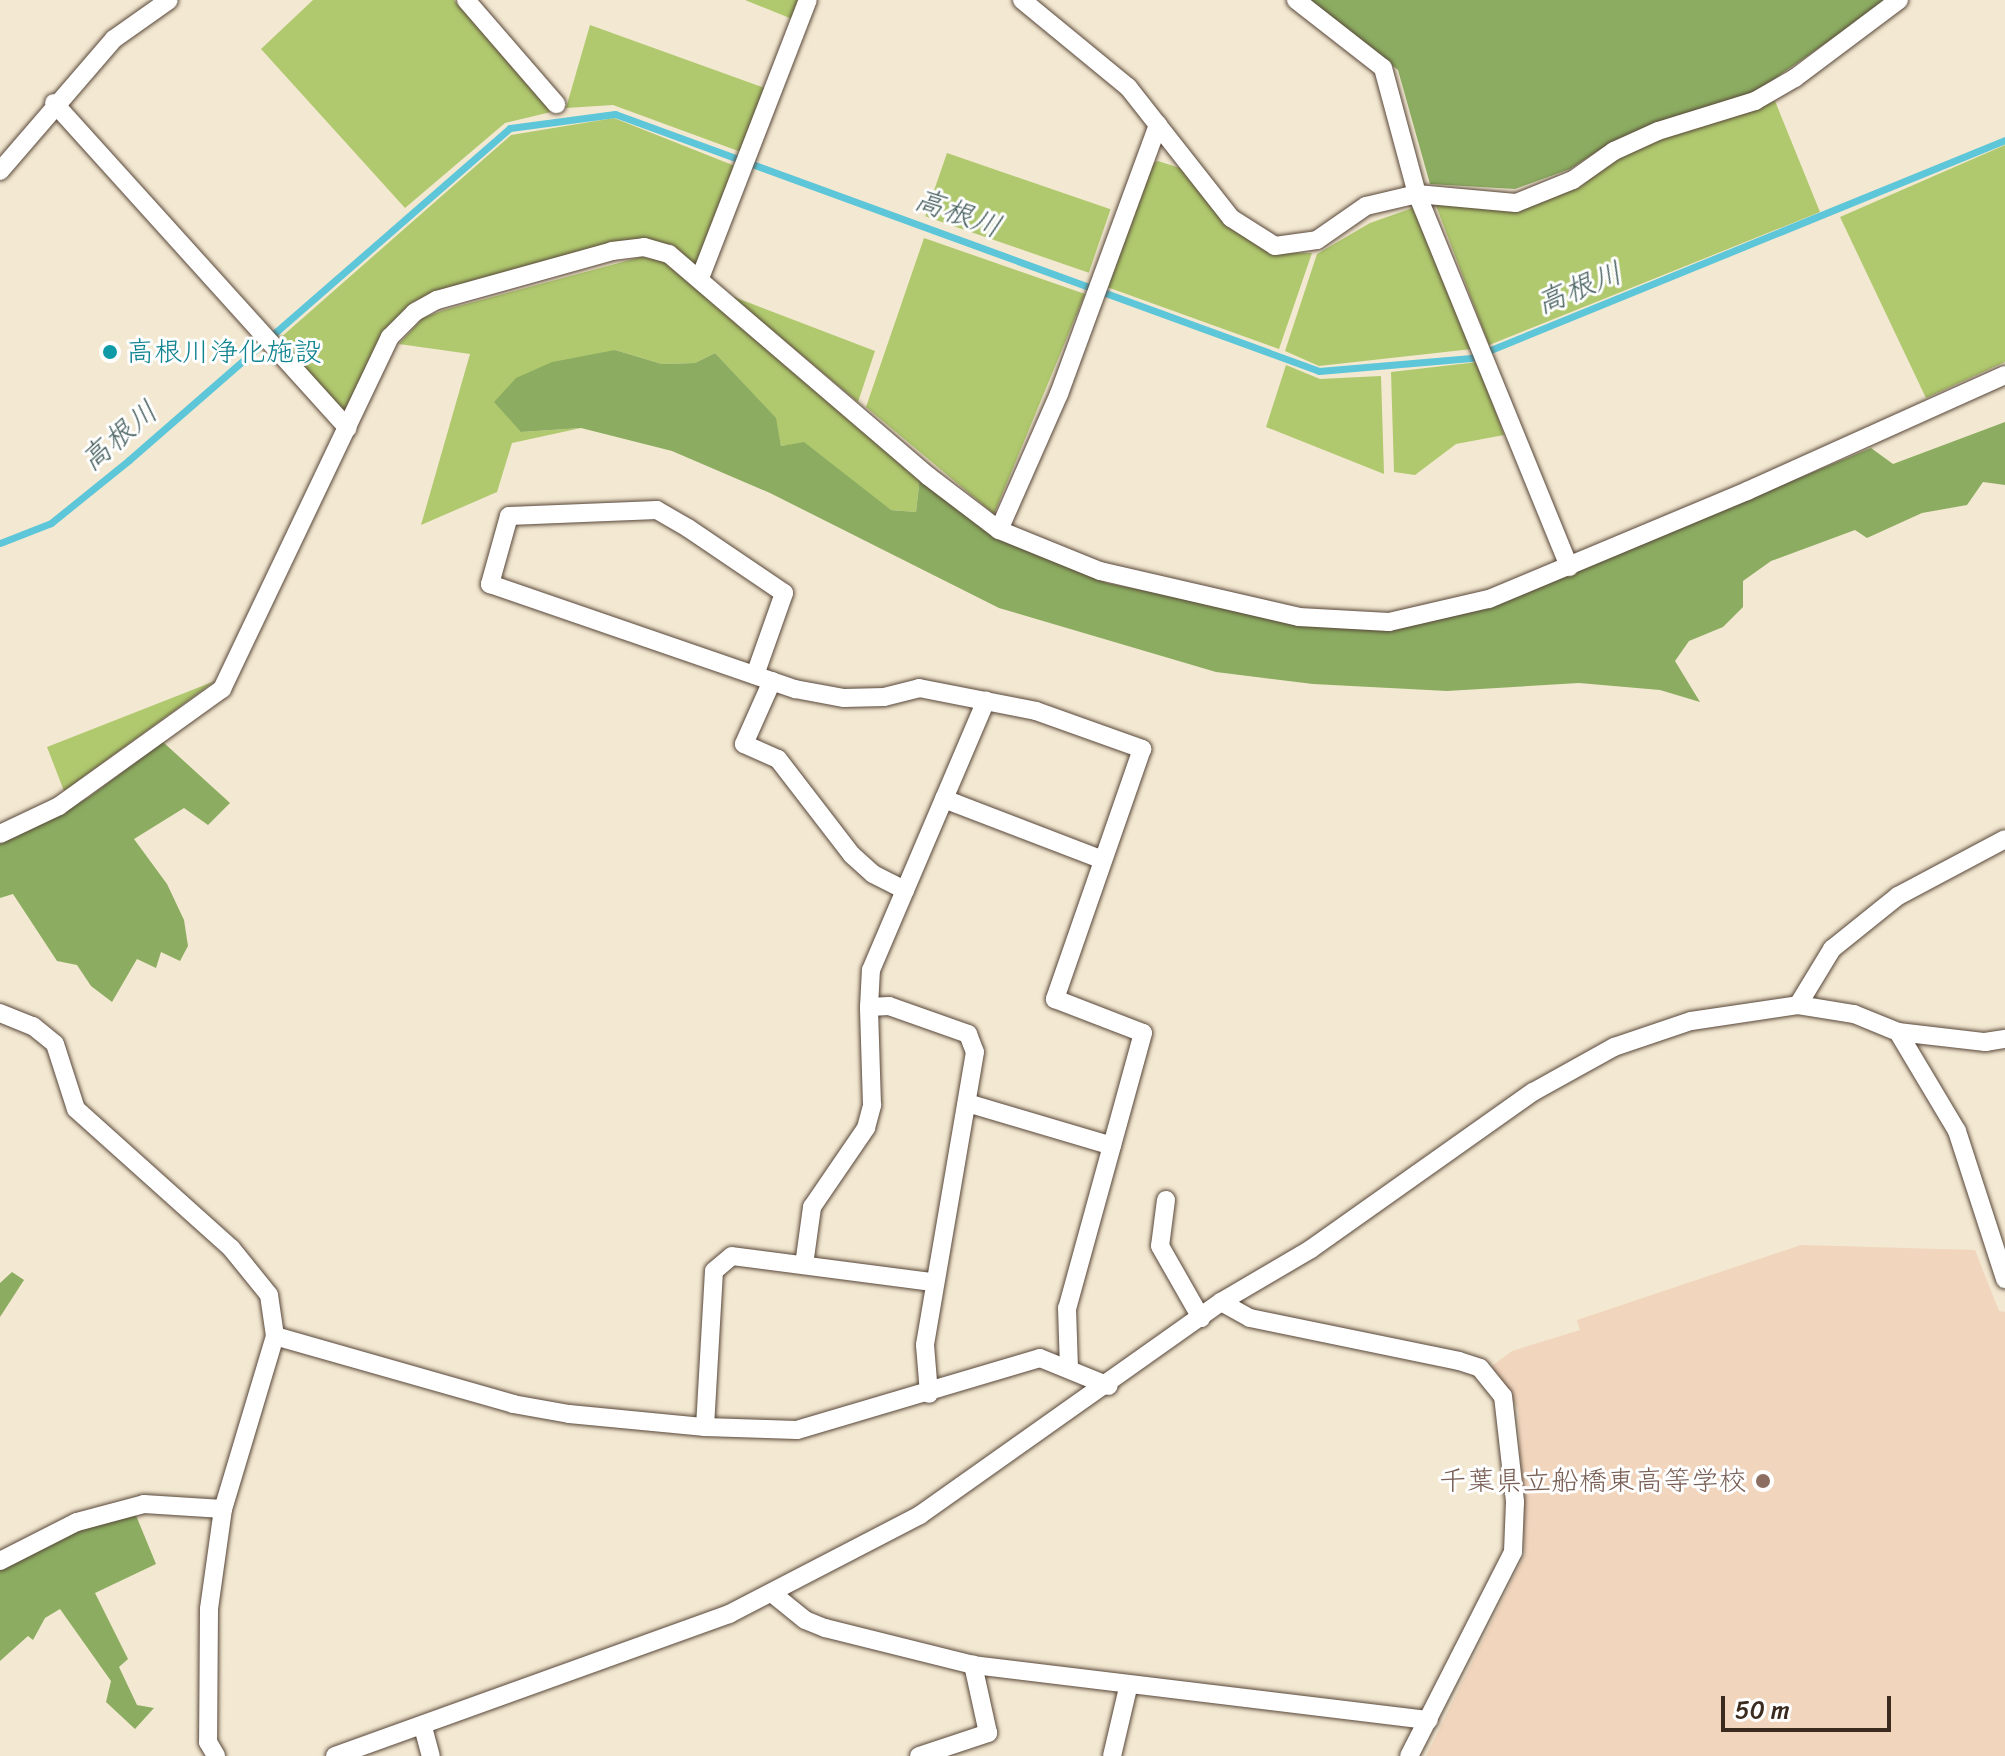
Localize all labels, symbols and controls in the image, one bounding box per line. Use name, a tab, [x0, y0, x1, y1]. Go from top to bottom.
water label: 高根川	[910, 181, 1006, 245]
water label: 高根川	[1531, 254, 1627, 322]
place label: 高根川浄化施設	[126, 335, 322, 369]
marker: 高根川浄化施設	[101, 343, 119, 361]
water label: 高根川	[73, 393, 165, 479]
place label: 千葉県立船橋東高等学校	[1439, 1464, 1747, 1498]
marker: 千葉県立船橋東高等学校	[1754, 1472, 1772, 1490]
scale bar	[1725, 1680, 1895, 1730]
text: 50 m	[1735, 1689, 1790, 1731]

